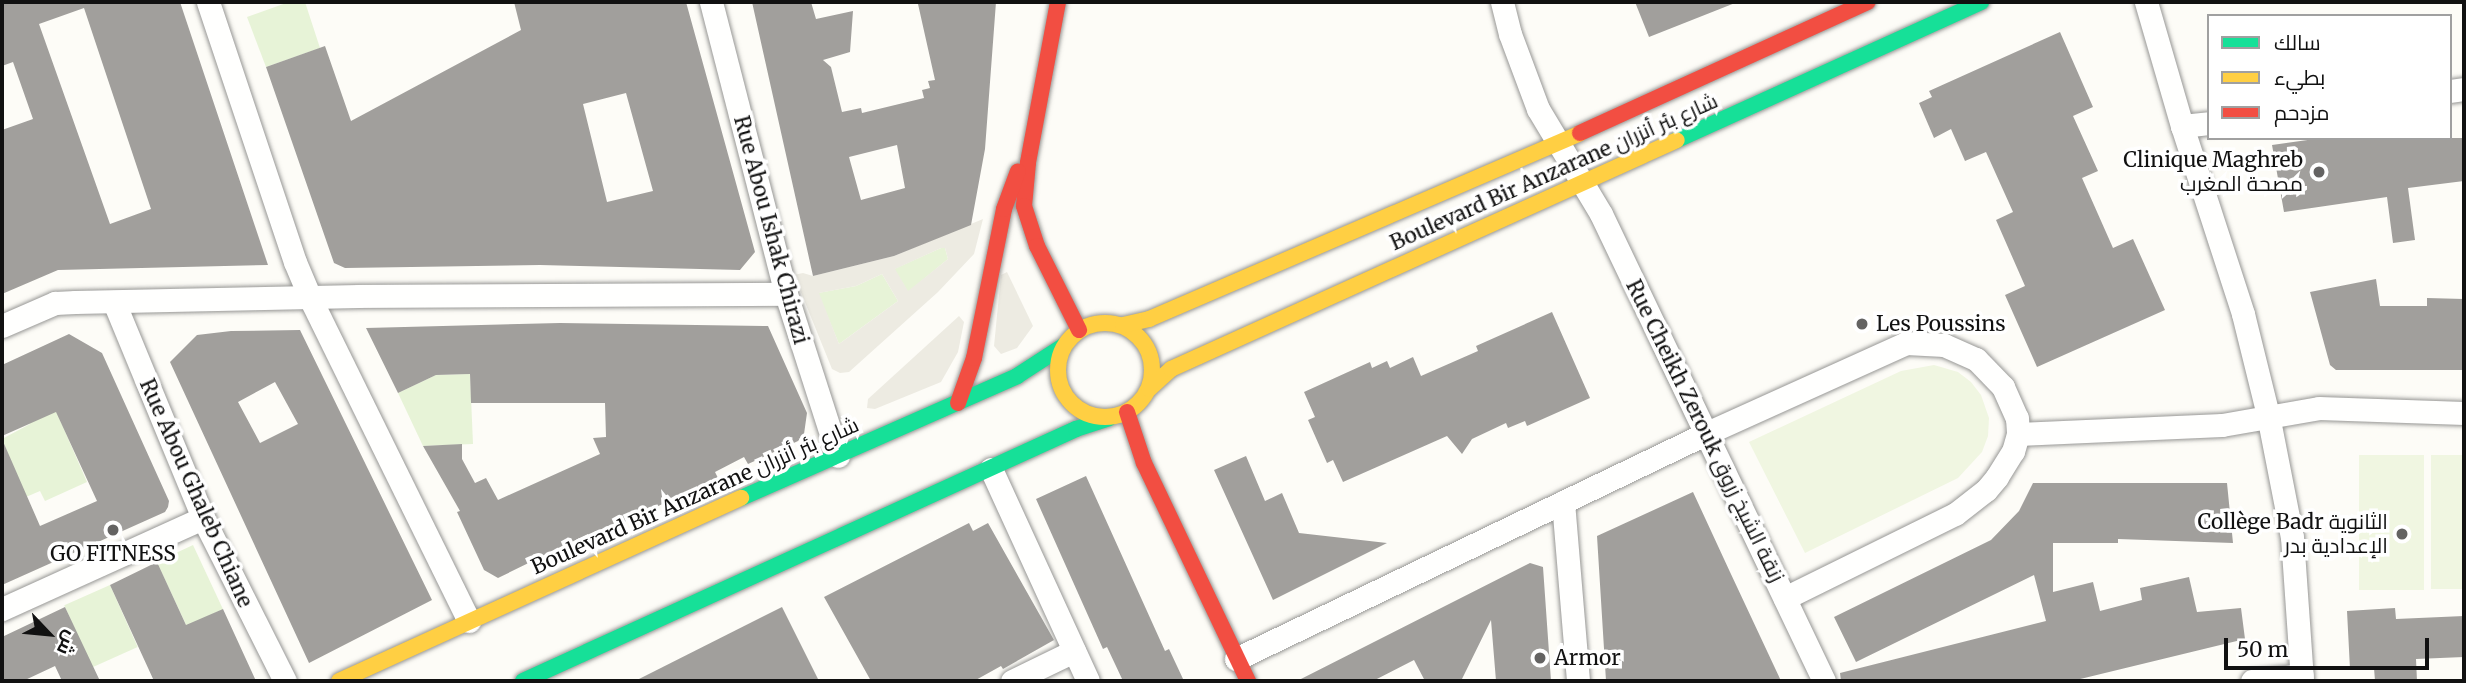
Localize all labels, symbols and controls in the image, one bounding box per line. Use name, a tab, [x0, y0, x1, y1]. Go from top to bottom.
legend	[2207, 14, 2452, 140]
text: سالك	[2274, 29, 2321, 56]
text: بطيء	[2274, 64, 2325, 91]
street label: Boulevard Bir Anzarane شارع بئر أنزران	[1386, 88, 1722, 256]
text: مزدحم	[2274, 99, 2329, 126]
street label: Rue Abou Ishak Chirazi	[728, 113, 814, 347]
place label: Clinique Maghreb مصحة المغرب	[2123, 147, 2303, 197]
marker: Clinique Maghreb مصحة المغرب	[2309, 162, 2329, 182]
street label: Rue Cheikh Zerouk زنقة الشيخ زروق	[1621, 276, 1789, 586]
place label: Les Poussins	[1876, 311, 2006, 337]
marker: Les Poussins	[1854, 316, 1870, 332]
street label: Rue Abou Ghaleb Chiane	[134, 375, 258, 611]
street label: Boulevard Bir Anzarane شارع بئر أنزران	[527, 412, 863, 580]
place label: Collège Badr الثانوية الإعدادية بدر	[2198, 509, 2388, 559]
marker: GO FITNESS	[105, 522, 121, 538]
marker: Collège Badr الثانوية الإعدادية بدر	[2394, 526, 2410, 542]
place label: GO FITNESS	[50, 541, 176, 567]
north arrow	[14, 599, 84, 669]
scale bar	[2228, 624, 2433, 668]
text: ش	[52, 627, 84, 659]
text: 50 m	[2237, 636, 2288, 663]
place label: Armor	[1554, 645, 1621, 671]
marker: Armor	[1532, 650, 1548, 666]

